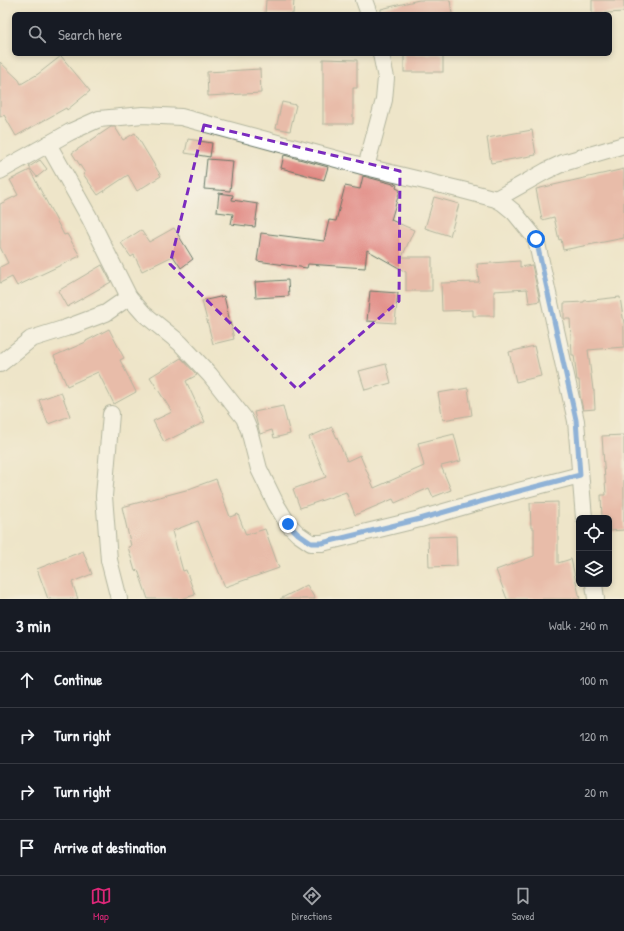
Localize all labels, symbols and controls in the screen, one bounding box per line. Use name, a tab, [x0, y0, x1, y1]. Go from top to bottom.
search box	[12, 12, 612, 56]
icon: search	[26, 23, 48, 45]
text: Search here	[58, 24, 122, 45]
route start	[527, 230, 545, 248]
route end	[279, 515, 297, 533]
map controls	[576, 515, 612, 587]
button: locate	[576, 515, 612, 551]
button: layers	[576, 551, 612, 587]
text: 3 min	[16, 614, 51, 637]
text: Walk · 240 m	[549, 616, 608, 634]
icon: ahead	[16, 669, 38, 691]
text: Continue	[54, 669, 102, 690]
text: 100 m	[580, 671, 608, 689]
icon: right	[16, 725, 38, 747]
text: Turn right	[54, 725, 110, 746]
text: 120 m	[580, 727, 608, 745]
icon: right	[16, 781, 38, 803]
text: Turn right	[54, 781, 110, 802]
text: 20 m	[584, 783, 608, 801]
icon: arrive	[16, 837, 38, 859]
text: Arrive at destination	[54, 837, 166, 858]
tab: Map	[90, 885, 112, 923]
tab: Directions	[292, 885, 332, 923]
tab: Saved	[512, 885, 534, 923]

